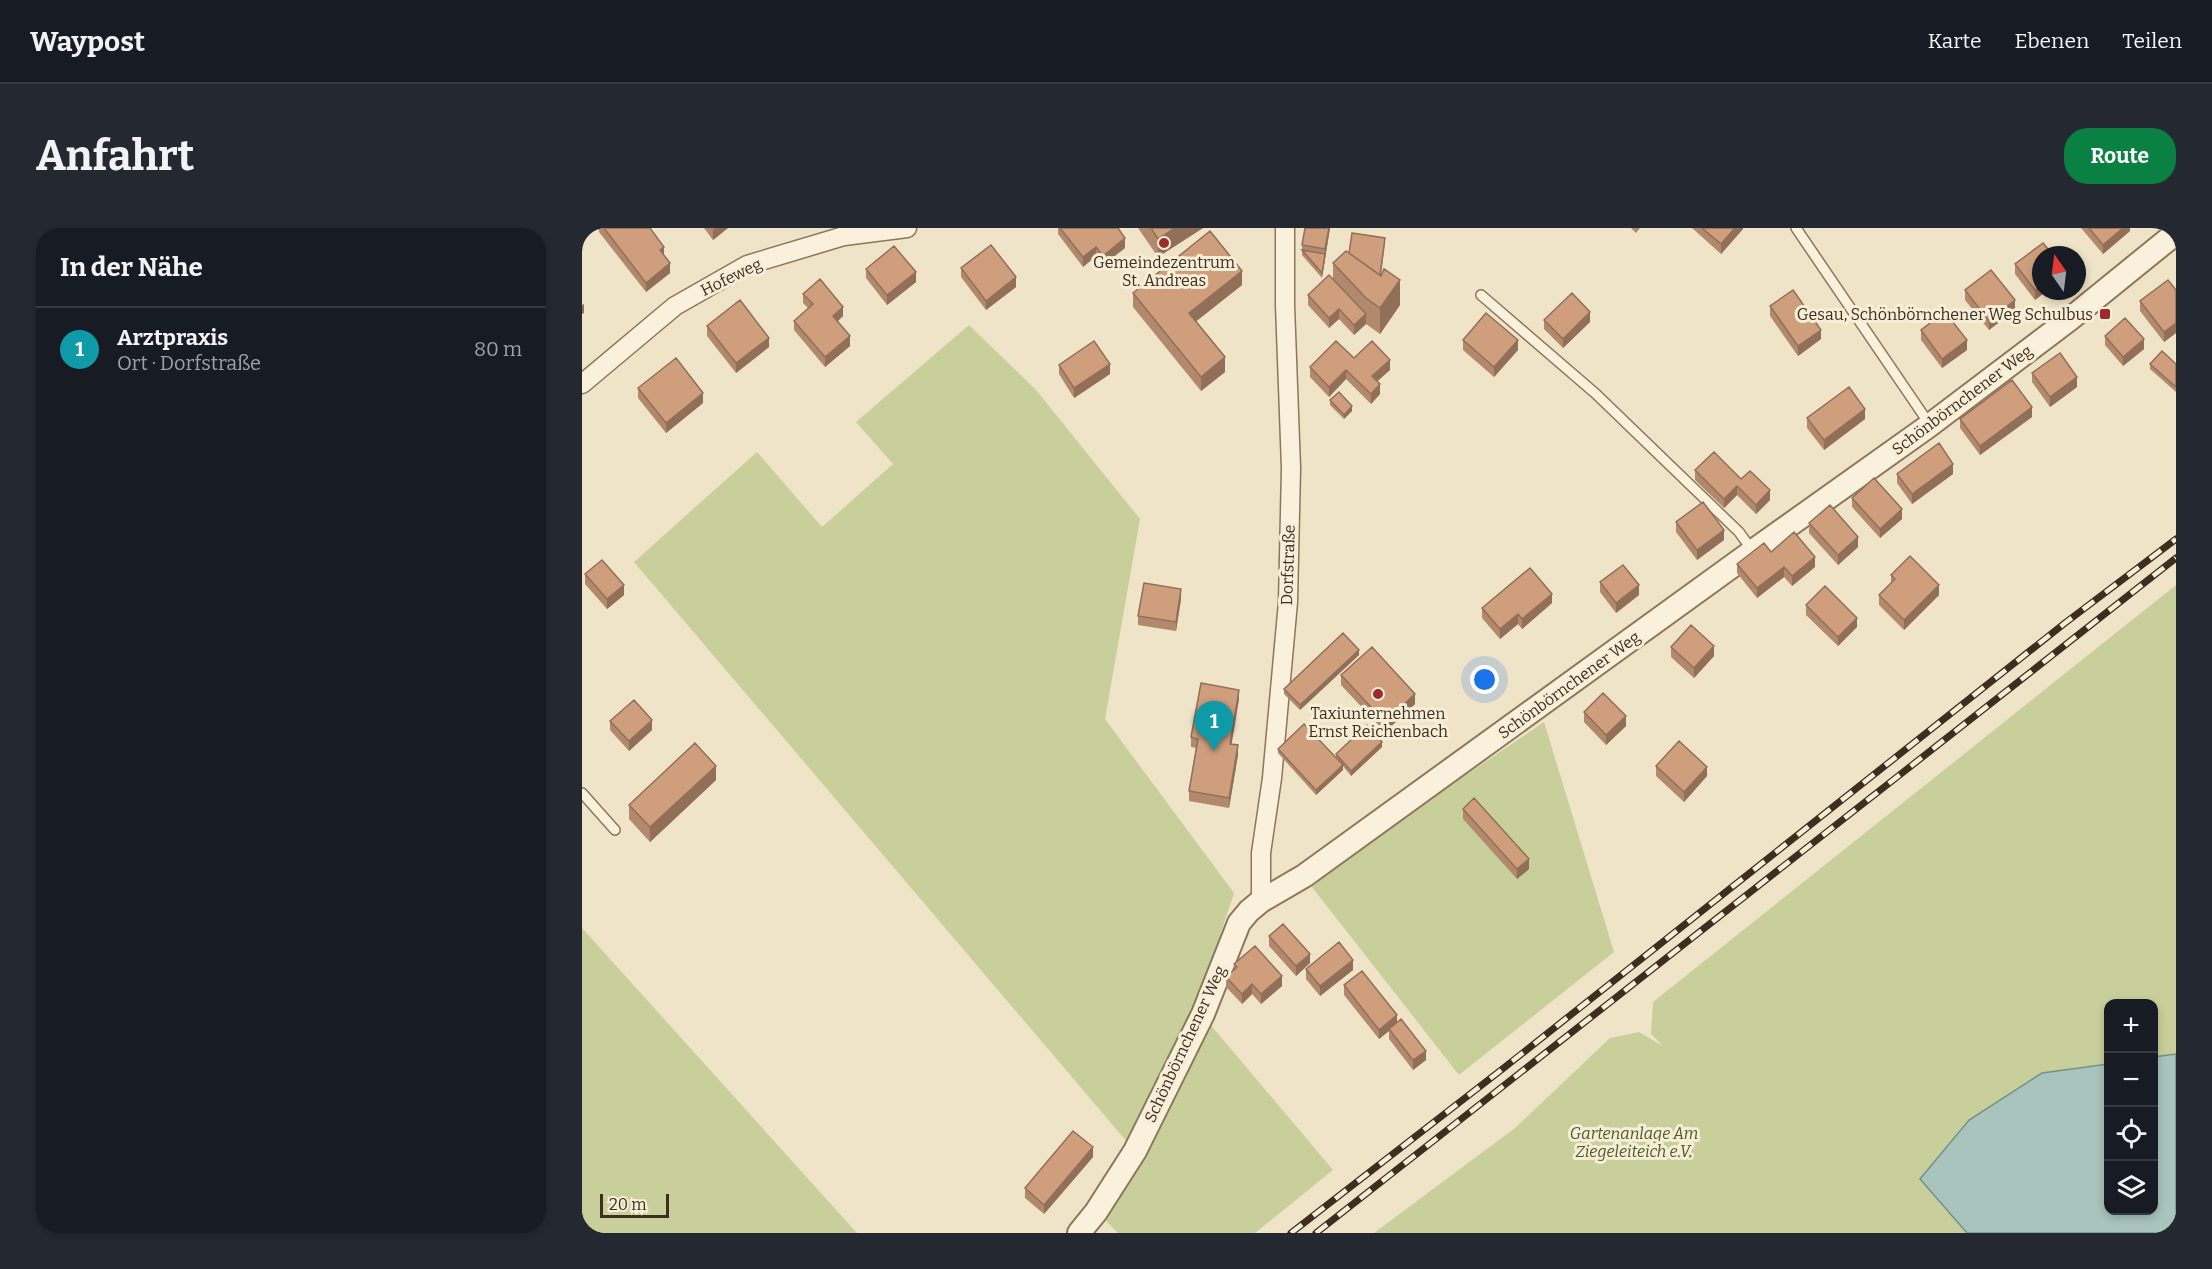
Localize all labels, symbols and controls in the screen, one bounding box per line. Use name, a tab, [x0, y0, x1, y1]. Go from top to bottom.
text: Waypost	[30, 25, 145, 58]
text: Karte	[1928, 28, 1981, 54]
text: Ebenen	[2014, 28, 2089, 54]
text: Teilen	[2122, 28, 2182, 54]
button: Route	[2064, 128, 2176, 184]
text: Anfahrt	[36, 131, 194, 181]
marker: Gemeindezentrum St. Andreas	[1157, 236, 1171, 250]
north arrow	[2032, 246, 2086, 300]
text: In der Nähe	[60, 252, 203, 283]
place label: Gemeindezentrum St. Andreas	[1093, 253, 1235, 290]
street label: Hofeweg	[697, 254, 765, 300]
place label: Gesau, Schönbörnchener Weg Schulbus	[1797, 305, 2093, 324]
marker: Gesau, Schönbörnchener Weg Schulbus	[2098, 307, 2112, 321]
text: Arztpraxis	[117, 324, 228, 351]
text: 1	[75, 337, 84, 361]
text: 80 m	[474, 337, 522, 361]
street label: Schönbörnchener Weg	[1888, 341, 2036, 459]
text: Ort · Dorfstraße	[117, 351, 261, 375]
street label: Dorfstraße	[1277, 524, 1299, 606]
street label: Schönbörnchener Weg	[1494, 627, 1644, 743]
your location	[1470, 665, 1499, 694]
marker: Taxiunternehmen Ernst Reichenbach	[1371, 687, 1385, 701]
pin: 1	[1194, 702, 1234, 751]
place label: Taxiunternehmen Ernst Reichenbach	[1308, 704, 1448, 741]
street label: Schönbörnchener Weg	[1140, 963, 1230, 1125]
map controls	[2104, 999, 2158, 1215]
button: +	[2104, 999, 2158, 1053]
button: −	[2104, 1053, 2158, 1107]
button: locate	[2104, 1107, 2158, 1161]
park label: Gartenanlage Am Ziegeleiteich e.V.	[1570, 1124, 1698, 1161]
button: layers	[2104, 1161, 2158, 1215]
scale bar	[600, 1191, 669, 1218]
text: 20 m	[609, 1195, 646, 1214]

